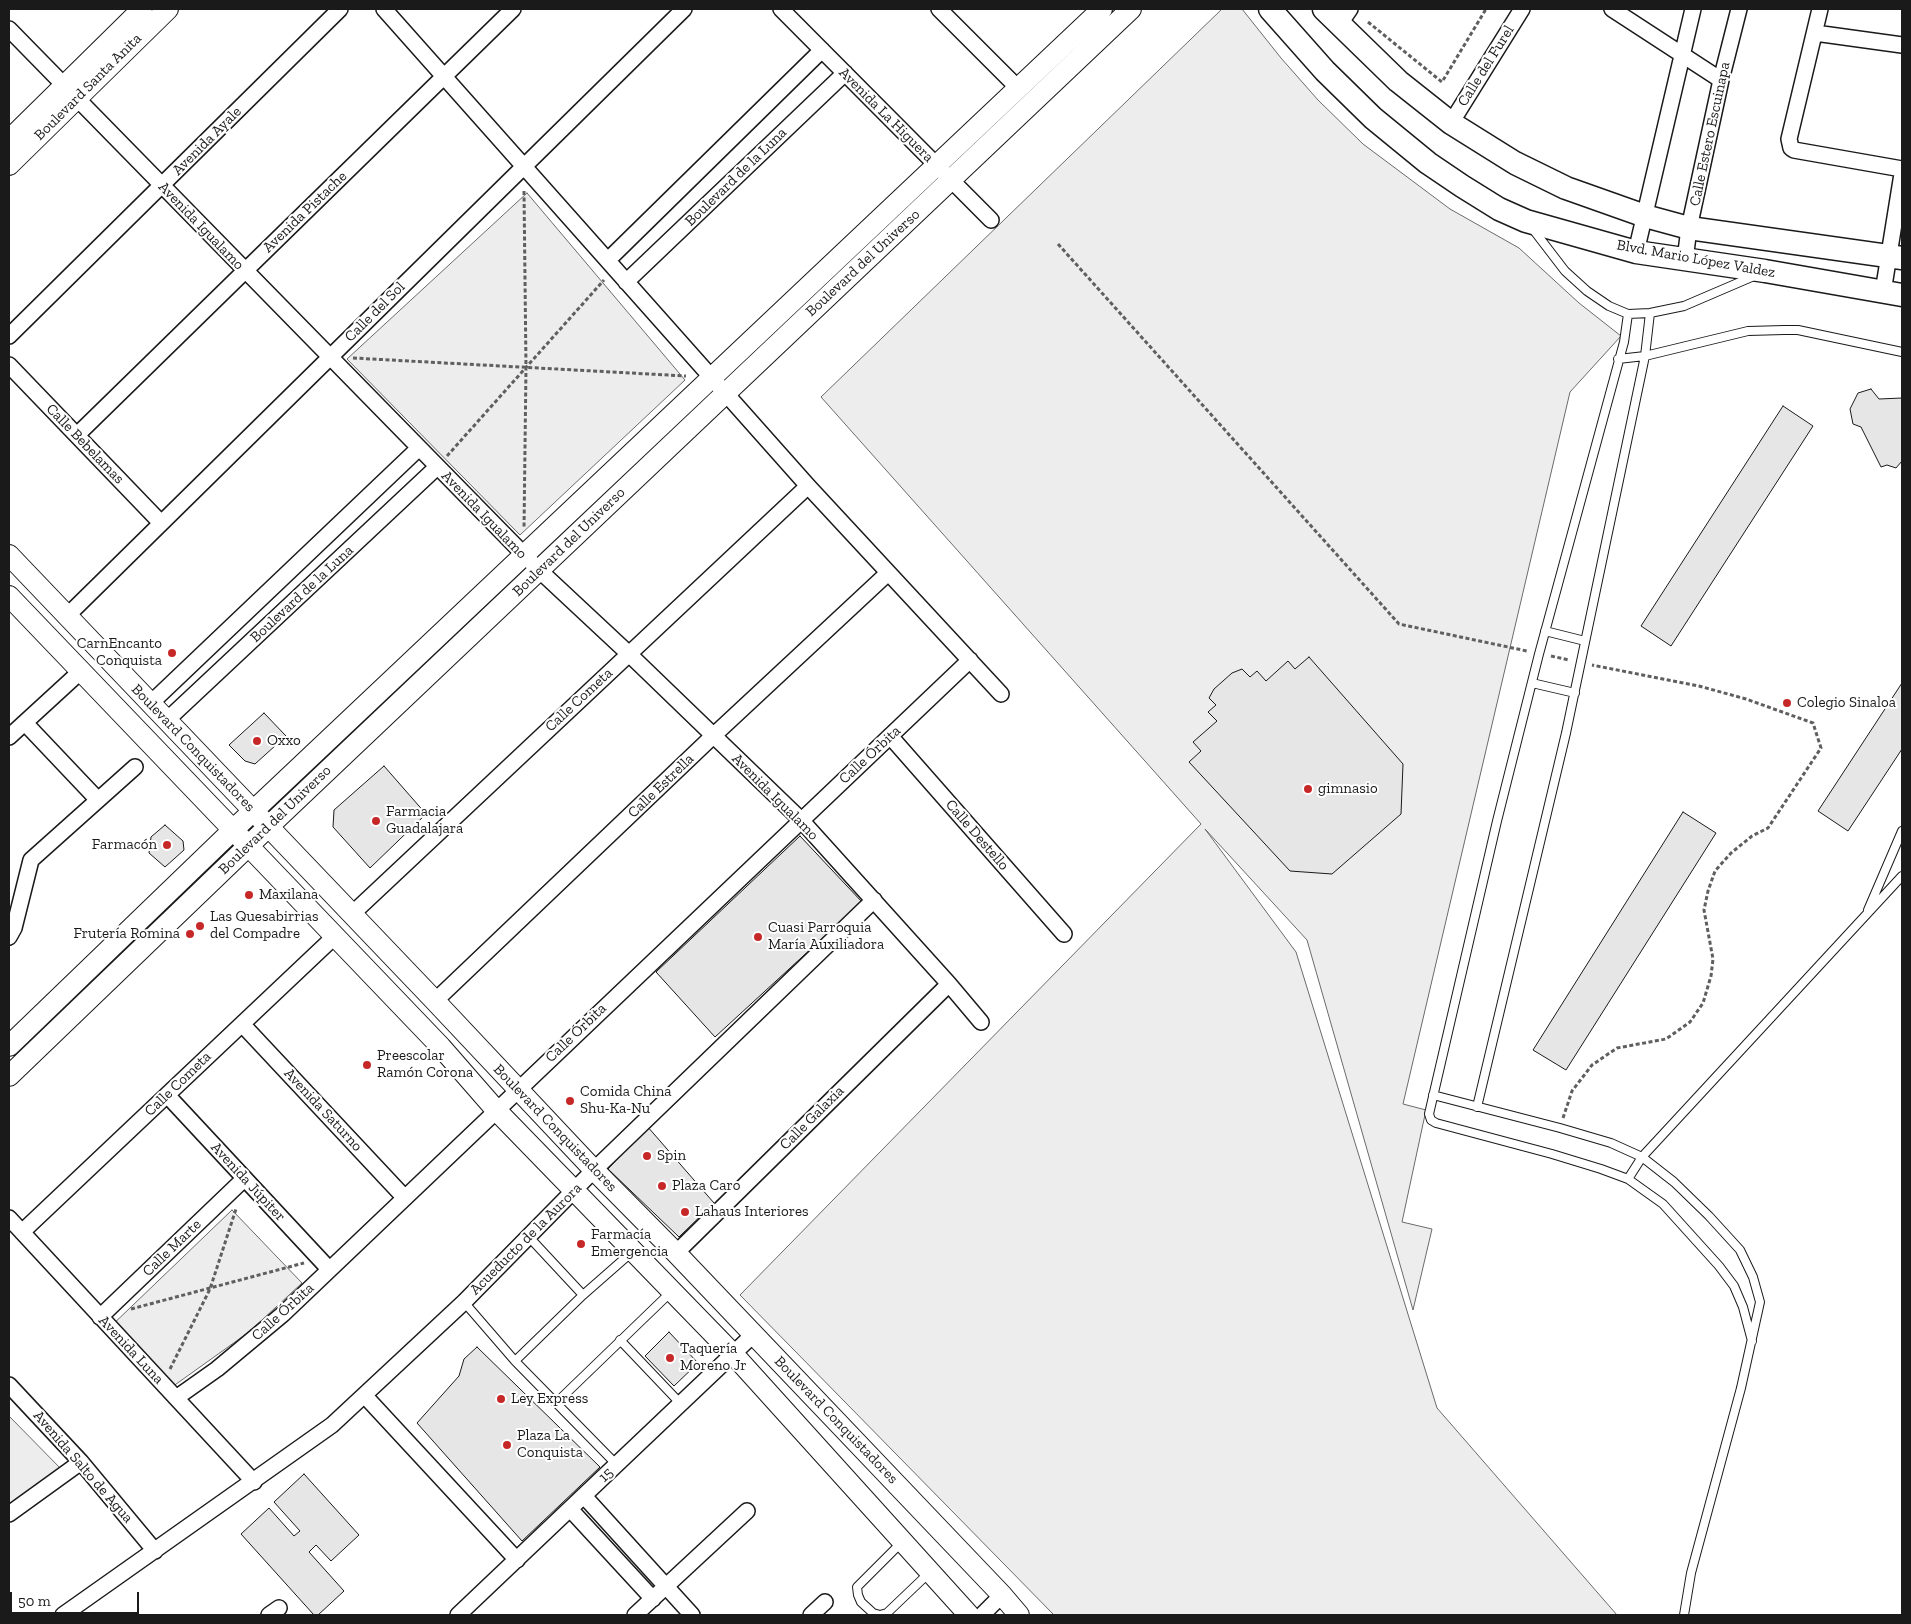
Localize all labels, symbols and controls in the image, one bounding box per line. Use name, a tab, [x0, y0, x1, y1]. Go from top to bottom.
street label: Calle del Furel	[1454, 22, 1518, 110]
street label: Boulevard Santa Anita	[31, 30, 145, 144]
street label: Calle Estero Escuinapa	[1686, 60, 1734, 208]
street label: Avenida La Higuera	[835, 64, 937, 166]
street label: Avenida Ayale	[169, 103, 245, 179]
street label: Boulevard de la Luna	[681, 124, 791, 230]
street label: Avenida Pistache	[259, 167, 351, 257]
street label: Avenida Igualamo	[154, 178, 248, 274]
street label: Boulevard del Universo	[802, 205, 924, 321]
street label: Blvd. Mario López Valdez	[1615, 236, 1777, 282]
street label: Calle del Sol	[341, 278, 409, 346]
street label: Calle Bebelamas	[42, 400, 128, 488]
street label: Avenida Igualamo	[437, 467, 531, 563]
street label: Boulevard del Universo	[509, 484, 629, 600]
street label: Boulevard de la Luna	[247, 542, 357, 646]
place label: CarnEncanto Conquista	[77, 635, 162, 670]
marker: CarnEncanto Conquista	[166, 647, 178, 659]
street label: Calle Cometa	[542, 664, 616, 736]
street label: Boulevard Conquistadores	[127, 680, 259, 816]
place label: Colegio Sinaloa	[1797, 694, 1896, 712]
marker: Colegio Sinaloa	[1781, 697, 1793, 709]
street label: Calle Órbita	[835, 722, 905, 788]
place label: Oxxo	[267, 732, 301, 750]
marker: Oxxo	[251, 735, 263, 747]
street label: Calle Estrella	[624, 750, 698, 822]
street label: Avenida Igualamo	[728, 750, 822, 844]
street label: Boulevard del Universo	[215, 762, 335, 878]
place label: gimnasio	[1318, 780, 1378, 798]
marker: gimnasio	[1302, 783, 1314, 795]
street label: Calle Destello	[941, 796, 1013, 874]
place label: Farmacia Guadalajara	[386, 803, 463, 838]
marker: Farmacia Guadalajara	[370, 815, 382, 827]
place label: Farmacón	[92, 836, 157, 854]
marker: Farmacón	[161, 839, 173, 851]
place label: Maxilana	[259, 886, 318, 904]
marker: Maxilana	[243, 889, 255, 901]
place label: Las Quesabirrias del Compadre	[210, 908, 319, 943]
place label: Cuasi Parroquia María Auxiliadora	[768, 919, 884, 954]
marker: Las Quesabirrias del Compadre	[194, 920, 206, 932]
place label: Frutería Romina	[73, 925, 180, 943]
marker: Frutería Romina	[184, 928, 196, 940]
marker: Cuasi Parroquia María Auxiliadora	[752, 931, 764, 943]
street label: Calle Órbita	[542, 1000, 610, 1066]
place label: Preescolar Ramón Corona	[377, 1047, 473, 1082]
street label: Calle Cometa	[141, 1048, 215, 1120]
marker: Preescolar Ramón Corona	[361, 1059, 373, 1071]
street label: Boulevard Conquistadores	[489, 1060, 621, 1196]
street label: Avenida Saturno	[280, 1065, 366, 1155]
street label: Calle Galaxia	[776, 1082, 848, 1154]
place label: Comida China Shu-Ka-Nu	[580, 1083, 672, 1118]
marker: Comida China Shu-Ka-Nu	[564, 1095, 576, 1107]
street label: Avenida Júpiter	[207, 1139, 289, 1225]
place label: Spin	[657, 1147, 686, 1165]
marker: Spin	[641, 1150, 653, 1162]
place label: Plaza Caro	[672, 1177, 740, 1195]
street label: Acueducto de la Aurora	[466, 1179, 586, 1299]
marker: Plaza Caro	[656, 1180, 668, 1192]
place label: Lahaus Interiores	[695, 1203, 809, 1221]
marker: Lahaus Interiores	[679, 1206, 691, 1218]
street label: Calle Marte	[139, 1216, 205, 1280]
place label: Farmacía Emergencia	[591, 1226, 668, 1261]
marker: Farmacía Emergencia	[575, 1238, 587, 1250]
street label: Calle Órbita	[248, 1279, 318, 1345]
street label: Avenida Luna	[95, 1312, 167, 1388]
place label: Taquería Moreno Jr	[680, 1340, 746, 1375]
marker: Taquería Moreno Jr	[664, 1352, 676, 1364]
street label: Boulevard Conquistadores	[770, 1352, 902, 1488]
place label: Ley Express	[511, 1390, 588, 1408]
marker: Ley Express	[495, 1393, 507, 1405]
street label: Avenida Salto de Agua	[29, 1407, 137, 1527]
place label: Plaza La Conquista	[517, 1427, 583, 1462]
marker: Plaza La Conquista	[501, 1439, 513, 1451]
street label: 15	[595, 1464, 617, 1486]
scale bar	[12, 1582, 141, 1614]
text: 50 m	[18, 1592, 51, 1610]

